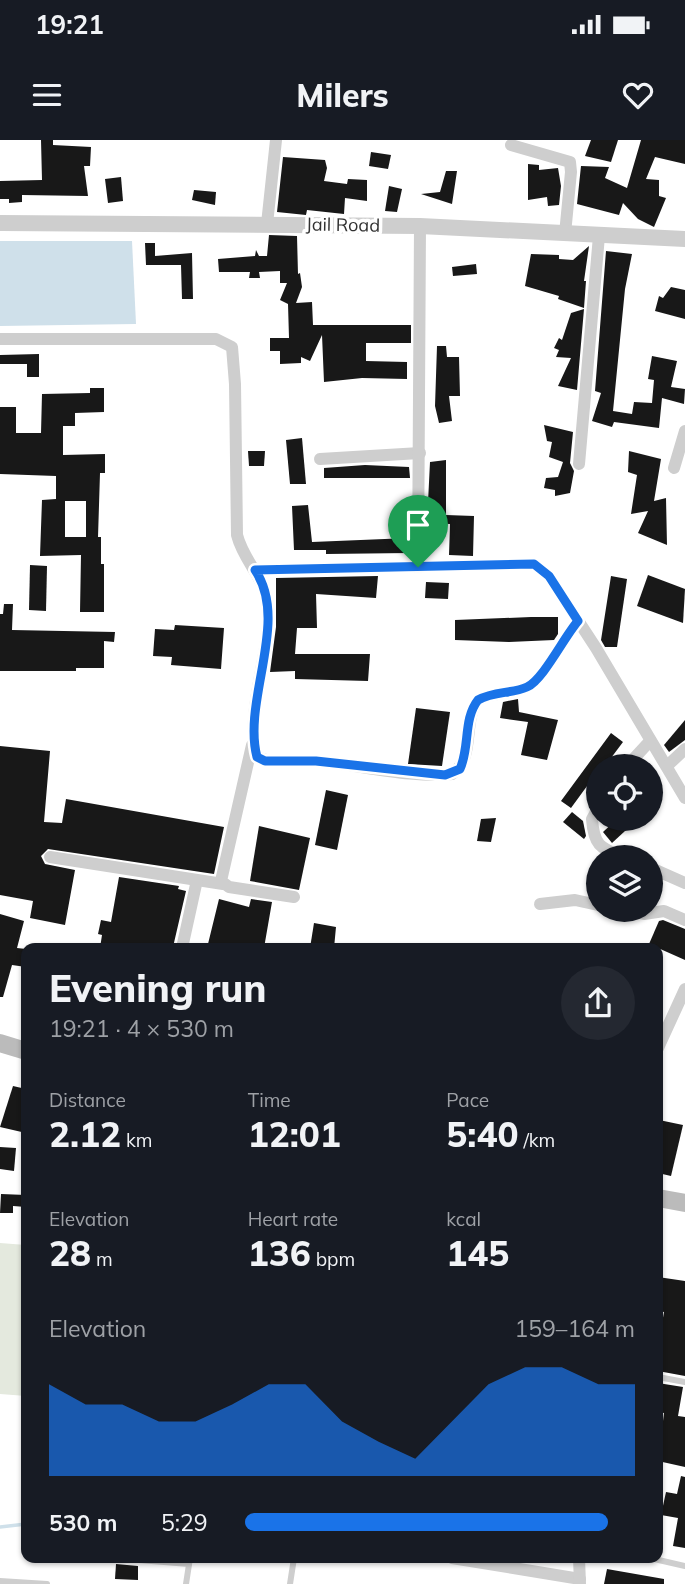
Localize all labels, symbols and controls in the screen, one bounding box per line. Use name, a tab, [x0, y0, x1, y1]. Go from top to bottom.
text: 19:21	[35, 8, 104, 41]
text: Milers	[296, 75, 389, 115]
icon: menu	[28, 76, 66, 114]
icon: heart	[619, 76, 657, 114]
street label: Jail Road	[306, 212, 380, 237]
pin	[388, 495, 448, 567]
icon: arrive	[399, 506, 437, 544]
map controls	[586, 754, 663, 922]
button: locate	[586, 754, 663, 831]
button: layers	[586, 845, 663, 922]
text: Evening run	[49, 964, 267, 1012]
button: share	[561, 966, 635, 1040]
text: 19:21 · 4 × 530 m	[49, 1014, 234, 1043]
text: Distance	[49, 1088, 126, 1112]
text: Time	[248, 1088, 291, 1112]
text: Pace	[446, 1088, 489, 1112]
text: 2.12	[49, 1112, 121, 1156]
text: 12:01	[248, 1112, 341, 1156]
text: 5:40	[446, 1112, 518, 1156]
text: km	[121, 1128, 153, 1152]
text: /km	[518, 1128, 555, 1152]
text: Elevation	[49, 1207, 129, 1231]
text: Heart rate	[248, 1207, 338, 1231]
text: kcal	[446, 1207, 481, 1231]
text: 28	[49, 1231, 91, 1275]
text: 136	[248, 1231, 311, 1275]
text: 145	[446, 1231, 509, 1275]
text: m	[91, 1247, 113, 1271]
text: bpm	[311, 1247, 355, 1271]
text: Elevation	[49, 1314, 146, 1343]
text: 159–164 m	[514, 1314, 635, 1343]
text: 530 m	[49, 1508, 117, 1537]
text: 5:29	[161, 1508, 208, 1537]

